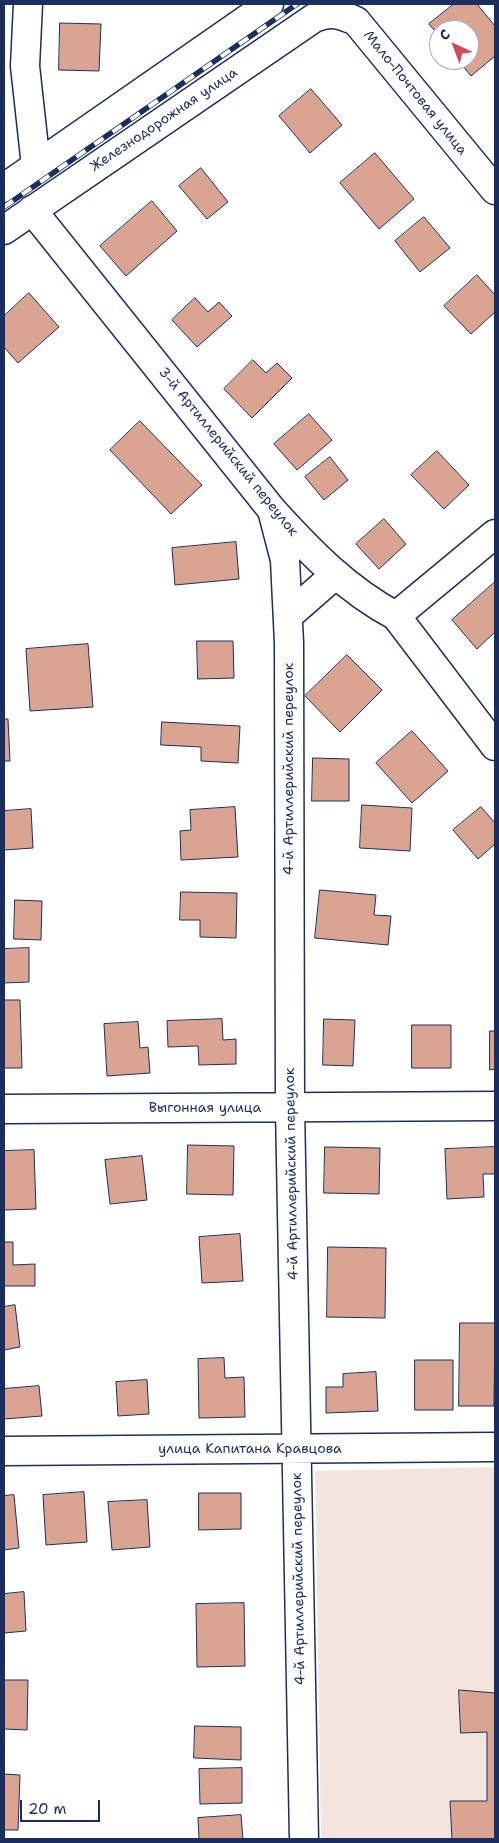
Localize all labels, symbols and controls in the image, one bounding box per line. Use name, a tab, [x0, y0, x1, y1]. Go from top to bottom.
north arrow	[429, 20, 479, 70]
text: С	[435, 25, 454, 44]
street label: Мало-Почтовая улица	[360, 27, 470, 159]
street label: Железнодорожная улица	[87, 64, 241, 176]
street label: 3-й Артиллерийский переулок	[155, 364, 301, 540]
street label: 4-й Артиллерийский переулок	[281, 663, 297, 875]
street label: 4-й Артиллерийский переулок	[282, 1068, 302, 1280]
street label: Выгонная улица	[149, 1100, 261, 1116]
street label: улица Капитана Кравцова	[158, 1441, 342, 1457]
street label: 4-й Артиллерийский переулок	[289, 1473, 309, 1685]
scale bar	[22, 1790, 102, 1822]
text: 20 m	[28, 1799, 67, 1819]

